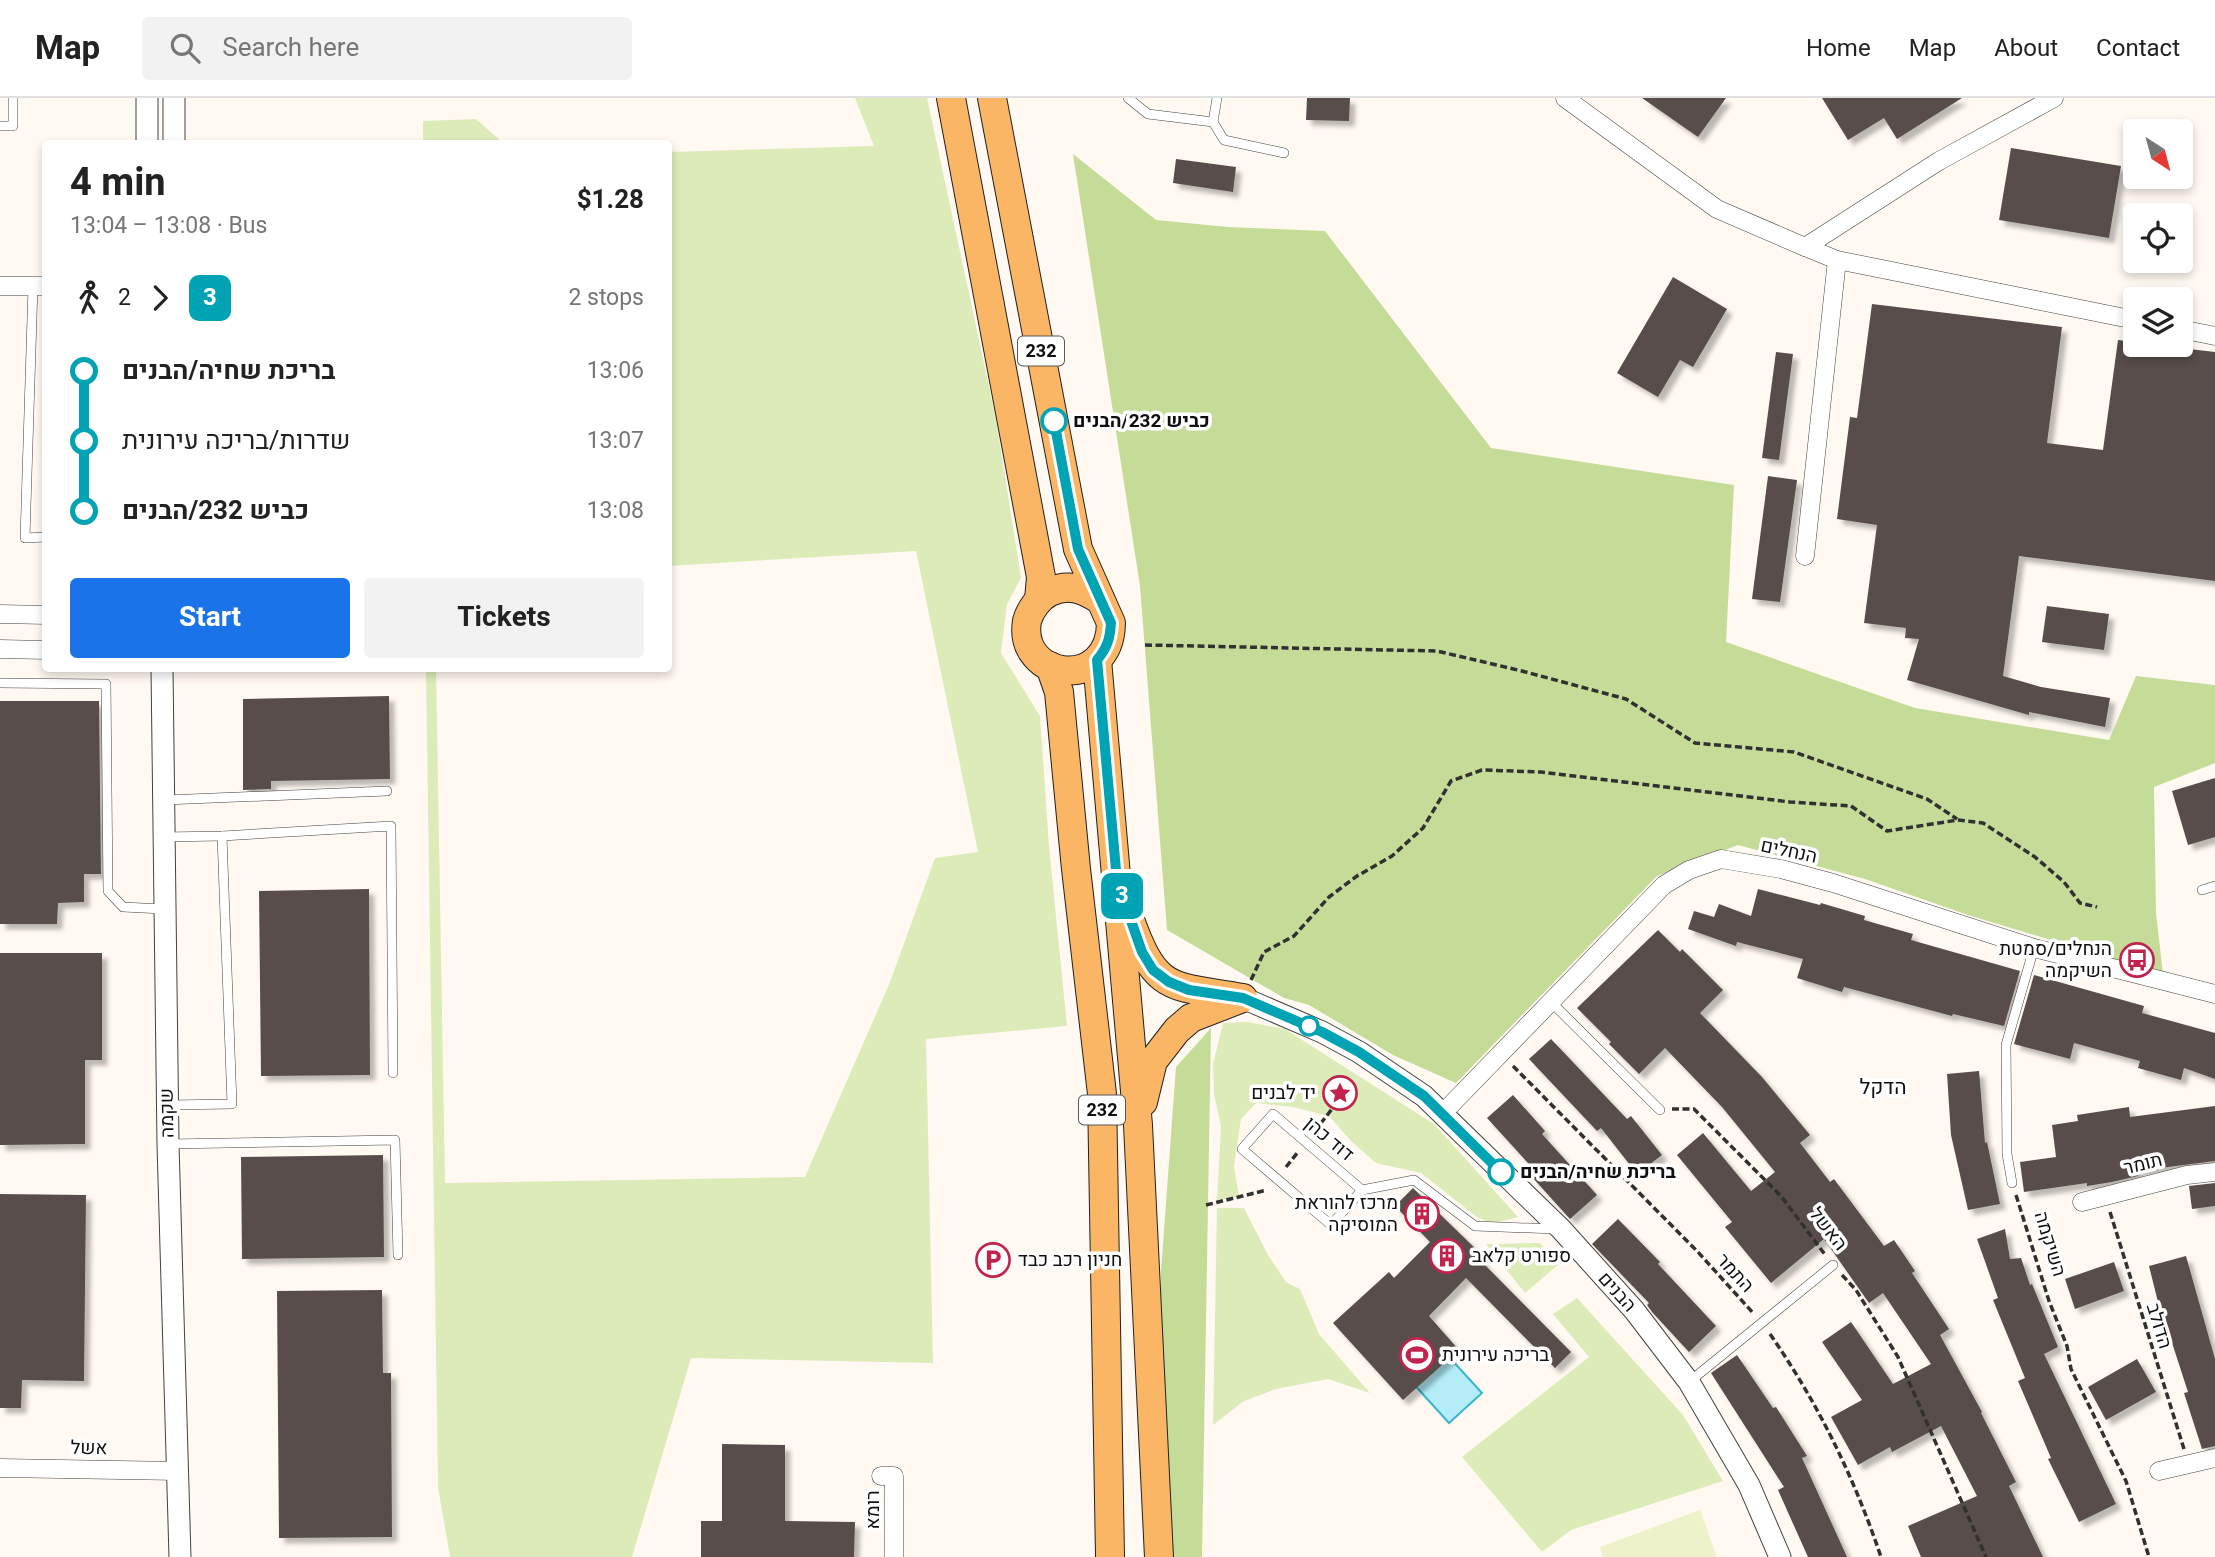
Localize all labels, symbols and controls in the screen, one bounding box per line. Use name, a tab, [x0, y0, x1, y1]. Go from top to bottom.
search box	[142, 17, 632, 80]
text: Map	[35, 24, 100, 73]
icon: search	[166, 29, 204, 67]
text: Search here	[222, 29, 359, 67]
text: Home	[1806, 31, 1871, 66]
text: Map	[1909, 31, 1956, 66]
text: About	[1994, 31, 2058, 66]
text: Contact	[2096, 31, 2180, 66]
north arrow	[2123, 119, 2193, 189]
map controls	[2123, 119, 2193, 357]
text: 4 min	[70, 155, 166, 211]
text: $1.28	[577, 181, 644, 219]
button: locate	[2123, 203, 2193, 273]
text: 13:04 – 13:08 · Bus	[70, 209, 267, 243]
icon: walk	[70, 279, 108, 317]
icon: forward	[141, 279, 179, 317]
text: 3	[203, 280, 217, 315]
text: 2	[118, 281, 131, 315]
text: 2 stops	[568, 281, 644, 315]
button: layers	[2123, 287, 2193, 357]
road number: 232	[1018, 337, 1064, 366]
text: בריכת שחיה/הבנים	[122, 352, 335, 390]
text: 13:06	[587, 354, 644, 388]
place label: כביש 232/הבנים	[1073, 407, 1210, 435]
marker: כביש 232/הבנים	[1041, 408, 1067, 434]
text: שדרות/בריכה עירונית	[122, 422, 350, 460]
text: 13:07	[587, 424, 644, 458]
text: כביש 232/הבנים	[122, 492, 309, 530]
text: 13:08	[587, 494, 644, 528]
button: Start	[70, 578, 350, 658]
button: Tickets	[364, 578, 644, 658]
street label: הנחלים	[1758, 831, 1820, 871]
line badge: 3	[1099, 873, 1145, 919]
text: 3	[1115, 878, 1129, 913]
place label: הנחלים/סמטת השיקמה	[1999, 935, 2112, 985]
bus stop icon: הנחלים/סמטת השיקמה	[2118, 941, 2156, 979]
unlabelled marker	[1299, 1016, 1319, 1036]
district label: הדקל	[1859, 1072, 1907, 1103]
place icon: יד לבנים	[1321, 1074, 1359, 1112]
place label: יד לבנים	[1251, 1079, 1316, 1107]
street label: שקמה	[153, 1088, 181, 1138]
road number: 232	[1079, 1096, 1125, 1125]
street label: דוד כהן	[1298, 1110, 1360, 1168]
street label: תומר	[2121, 1146, 2165, 1182]
place label: בריכת שחיה/הבנים	[1520, 1158, 1677, 1186]
marker: בריכת שחיה/הבנים	[1488, 1159, 1514, 1185]
place label: מרכז להוראת המוסיקה	[1295, 1189, 1398, 1239]
building icon: מרכז להוראת המוסיקה	[1403, 1195, 1441, 1233]
street label: האשל	[1802, 1201, 1854, 1257]
street label: השיקמה	[2027, 1208, 2073, 1280]
building icon: ספורט קלאב	[1428, 1237, 1466, 1275]
parking icon: חניון רכב כבד	[974, 1241, 1012, 1279]
place label: ספורט קלאב	[1472, 1242, 1571, 1270]
place label: חניון רכב כבד	[1018, 1246, 1122, 1274]
street label: התמר	[1710, 1247, 1760, 1299]
street label: הבנים	[1591, 1266, 1643, 1318]
street label: הדולב	[2139, 1300, 2179, 1352]
sports icon: בריכה עירונית	[1398, 1336, 1436, 1374]
place label: בריכה עירונית	[1442, 1341, 1549, 1369]
street label: אשל	[70, 1434, 108, 1462]
street label: רומא	[859, 1490, 887, 1530]

